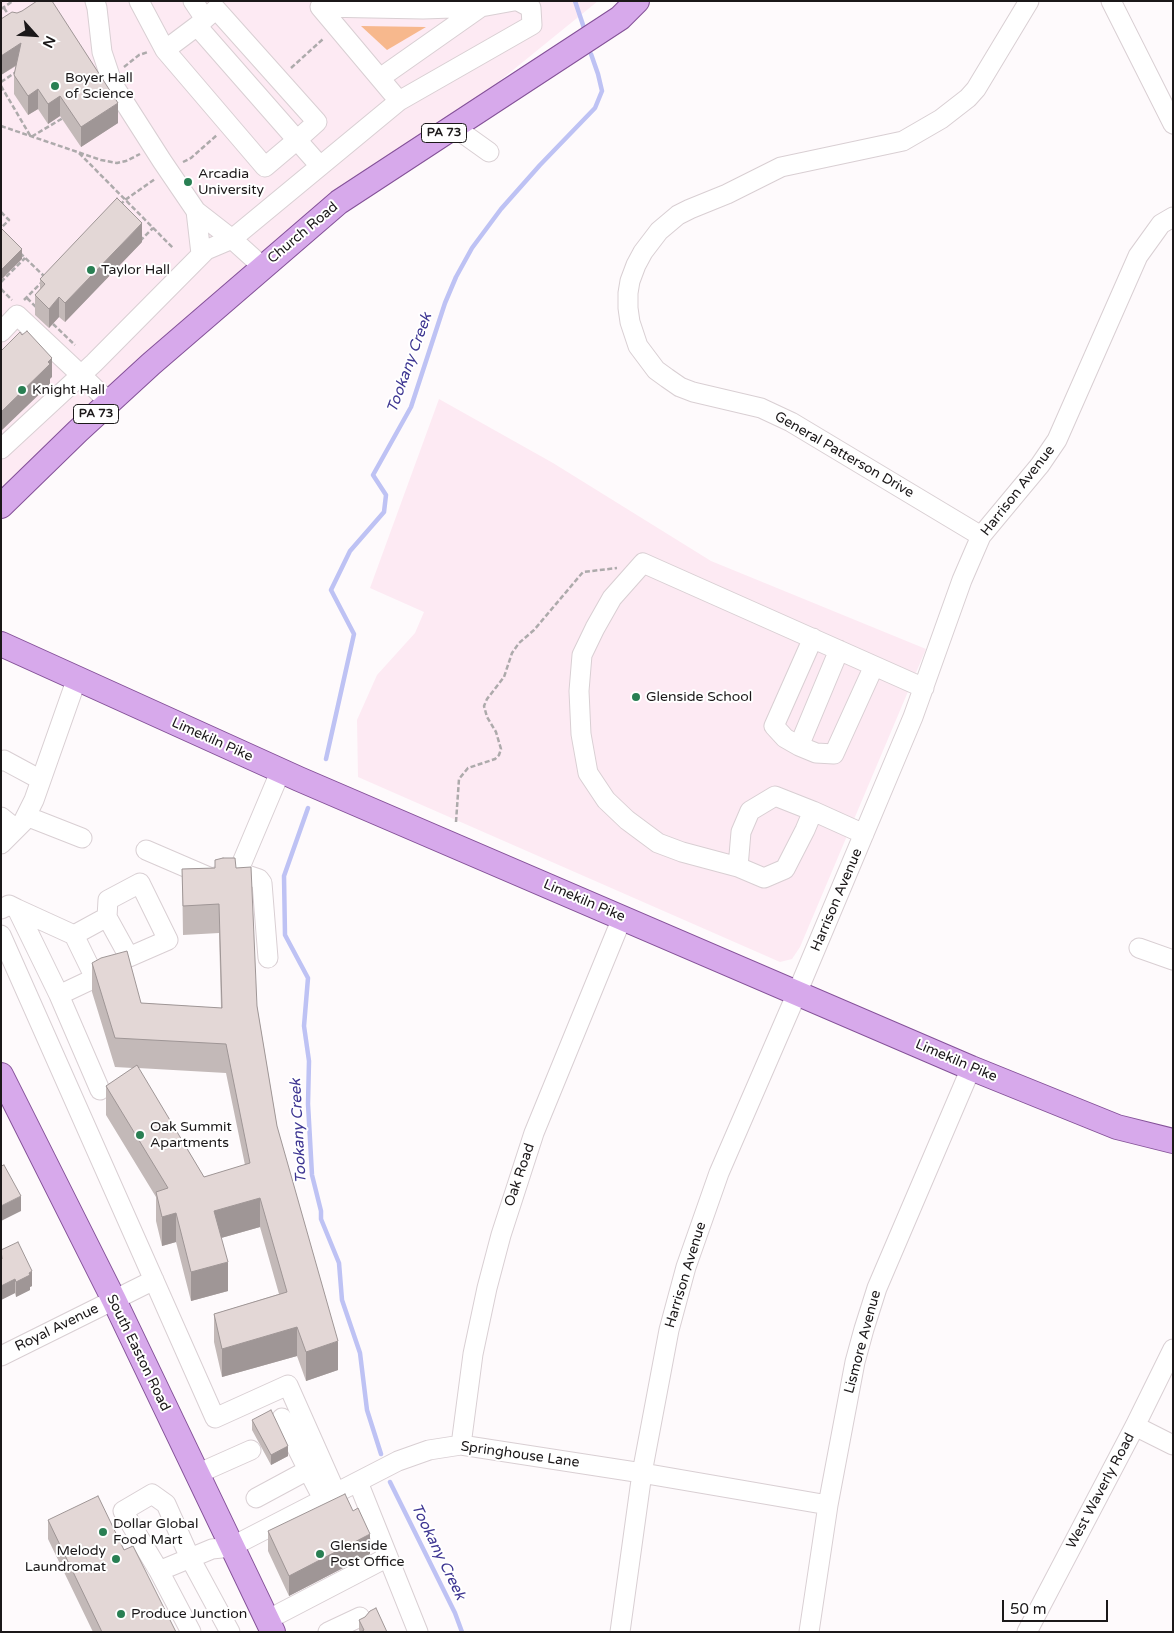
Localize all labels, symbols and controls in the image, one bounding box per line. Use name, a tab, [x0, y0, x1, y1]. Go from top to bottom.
north arrow	[10, 10, 60, 60]
text: N	[39, 33, 59, 51]
place label: Boyer Hall of Science	[65, 70, 134, 102]
marker: Boyer Hall of Science	[49, 80, 61, 92]
road number: PA 73	[422, 124, 466, 142]
place label: Arcadia University	[198, 166, 264, 198]
marker: Arcadia University	[182, 176, 194, 188]
street label: Church Road	[264, 199, 342, 267]
place label: Taylor Hall	[101, 262, 170, 278]
marker: Taylor Hall	[85, 264, 97, 276]
water label: Tookany Creek	[384, 311, 436, 415]
place label: Knight Hall	[32, 382, 105, 398]
marker: Knight Hall	[16, 384, 28, 396]
road number: PA 73	[74, 404, 118, 424]
street label: General Patterson Drive	[771, 408, 917, 502]
street label: Harrison Avenue	[977, 442, 1059, 540]
place label: Glenside School	[646, 689, 752, 705]
marker: Glenside School	[630, 691, 642, 703]
street label: Limekiln Pike	[169, 715, 255, 765]
street label: Harrison Avenue	[808, 846, 866, 954]
street label: Limekiln Pike	[541, 876, 627, 926]
street label: Limekiln Pike	[913, 1036, 999, 1086]
water label: Tookany Creek	[287, 1078, 311, 1184]
place label: Oak Summit Apartments	[150, 1119, 232, 1152]
marker: Oak Summit Apartments	[134, 1129, 146, 1141]
street label: Oak Road	[501, 1141, 539, 1209]
street label: Harrison Avenue	[662, 1220, 710, 1330]
street label: Lismore Avenue	[841, 1288, 885, 1396]
street label: South Easton Road	[102, 1292, 174, 1414]
street label: Royal Avenue	[12, 1301, 102, 1355]
street label: West Waverly Road	[1063, 1430, 1139, 1552]
street label: Springhouse Lane	[460, 1438, 580, 1472]
water label: Tookany Creek	[407, 1501, 469, 1603]
place label: Dollar Global Food Mart	[113, 1516, 198, 1548]
marker: Dollar Global Food Mart	[97, 1526, 109, 1538]
place label: Glenside Post Office	[330, 1538, 405, 1570]
place label: Melody Laundromat	[25, 1543, 106, 1575]
marker: Glenside Post Office	[314, 1548, 326, 1560]
marker: Melody Laundromat	[110, 1553, 122, 1565]
scale bar	[1004, 1590, 1110, 1622]
text: 50 m	[1010, 1600, 1047, 1618]
place label: Produce Junction	[131, 1606, 247, 1622]
marker: Produce Junction	[115, 1608, 127, 1620]

